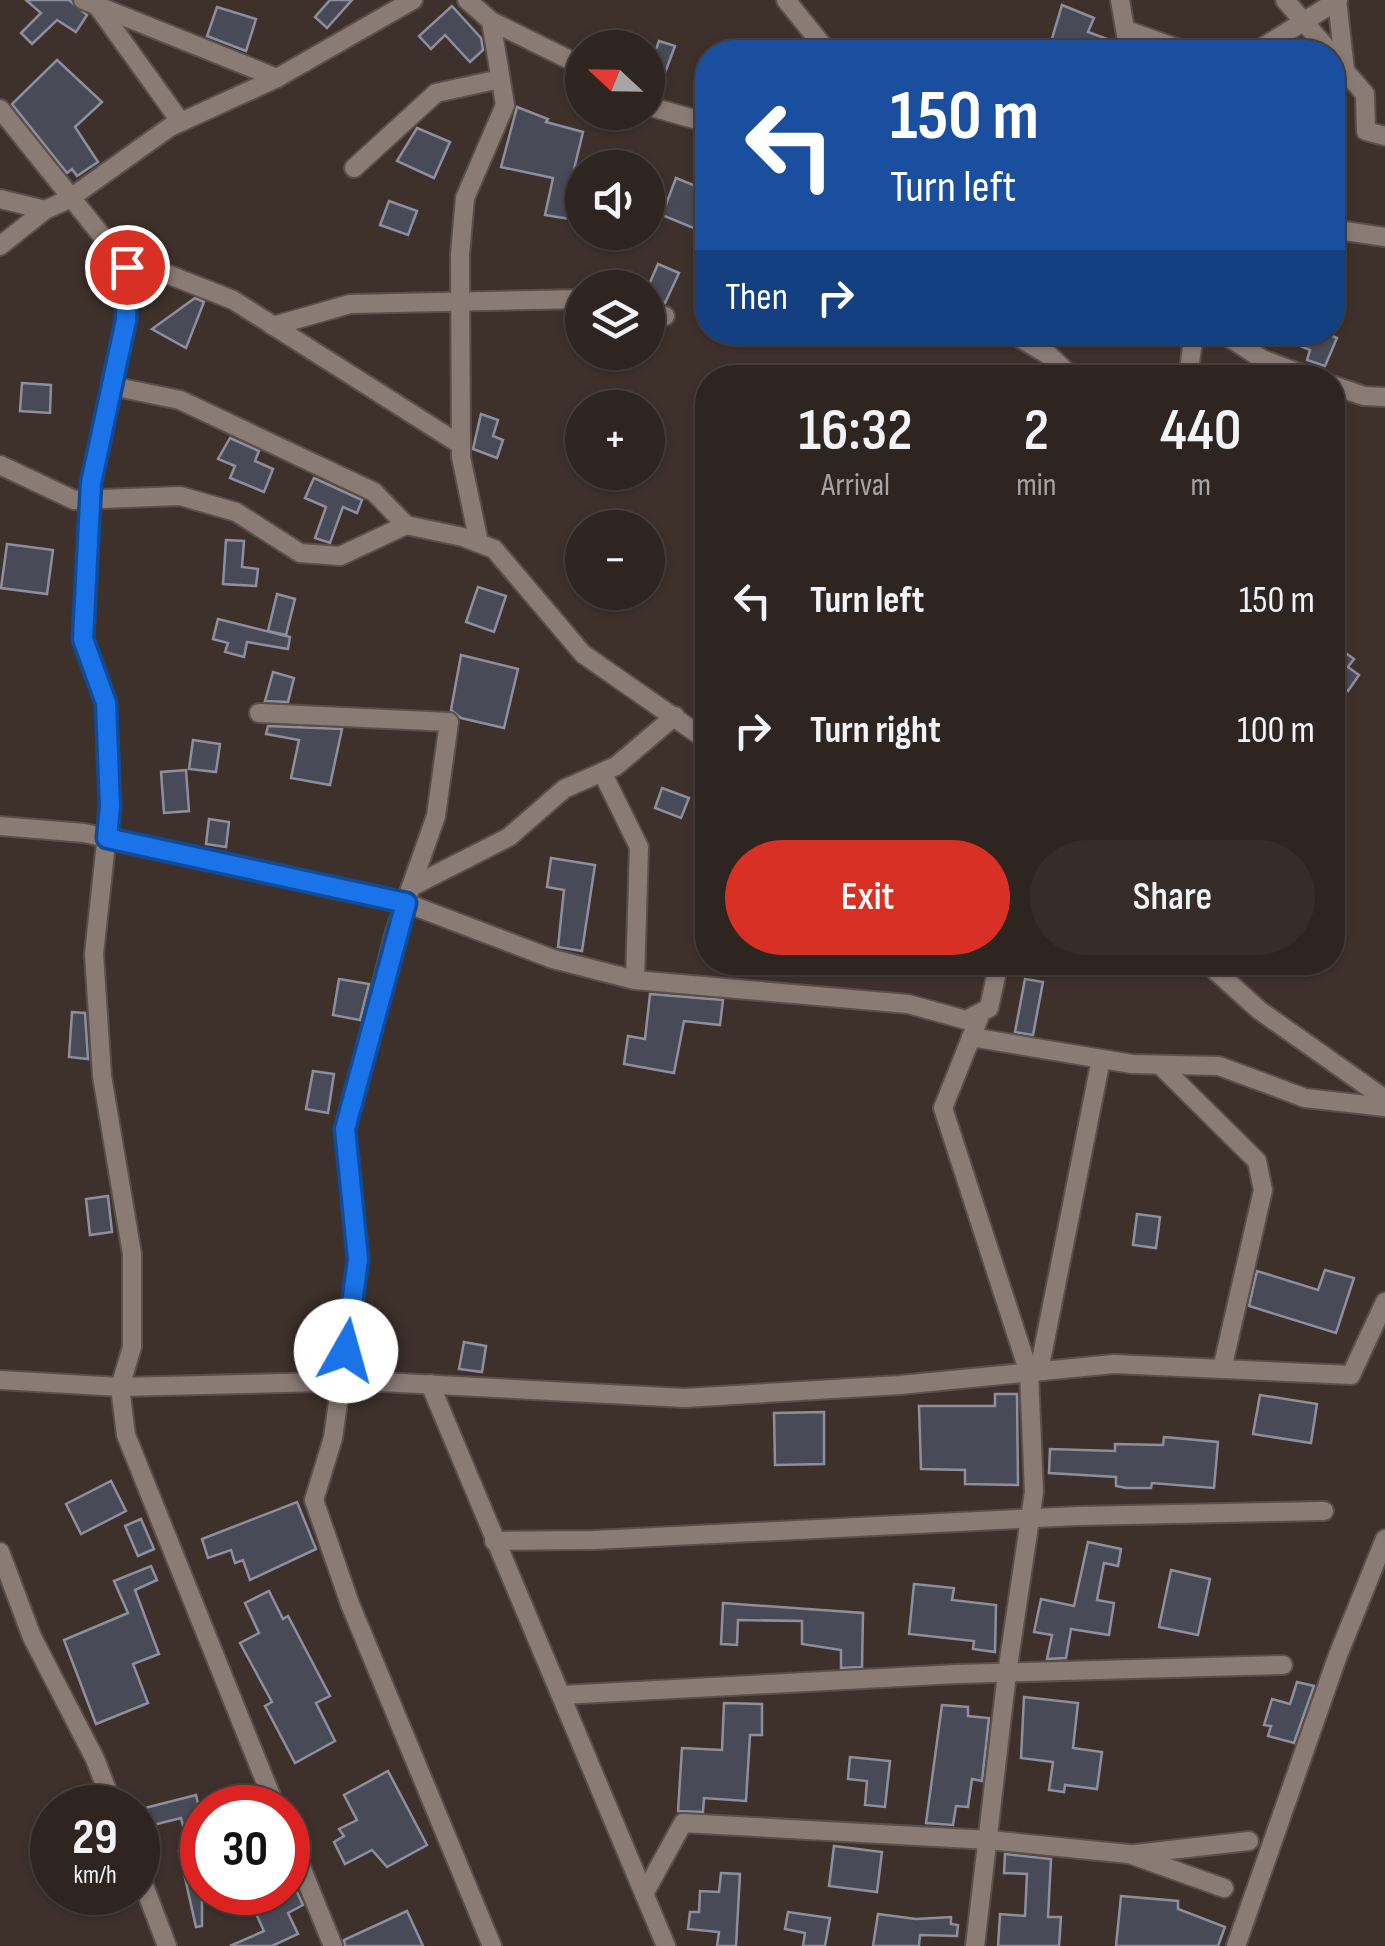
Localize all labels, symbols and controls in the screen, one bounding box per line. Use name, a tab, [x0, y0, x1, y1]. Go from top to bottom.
north arrow	[565, 30, 665, 130]
map controls	[565, 30, 665, 610]
text: 150 m	[890, 75, 1039, 159]
icon: left	[725, 80, 855, 210]
button: sound	[565, 150, 665, 250]
text: Turn left	[890, 160, 1016, 215]
pin	[85, 225, 170, 310]
icon: arrive	[100, 240, 155, 295]
button: layers	[565, 270, 665, 370]
icon: right	[808, 270, 863, 325]
text: Then	[725, 275, 788, 320]
button: +	[565, 390, 665, 490]
text: 16:32	[799, 395, 913, 467]
text: 2	[1024, 395, 1049, 467]
text: 440	[1160, 395, 1241, 467]
text: Arrival	[821, 466, 890, 505]
text: min	[1016, 466, 1056, 505]
text: m	[1190, 466, 1211, 505]
button: −	[565, 510, 665, 610]
icon: left	[725, 573, 780, 628]
text: Turn left	[810, 578, 924, 623]
text: 150 m	[1239, 578, 1315, 623]
icon: right	[725, 703, 780, 758]
text: Turn right	[810, 708, 941, 753]
text: 100 m	[1237, 708, 1315, 753]
button: Exit	[725, 840, 1010, 955]
button: Share	[1030, 840, 1315, 955]
position arrow	[294, 1299, 398, 1403]
speed limit sign: 30	[180, 1785, 310, 1915]
text: 29	[72, 1808, 118, 1868]
text: km/h	[73, 1860, 117, 1891]

